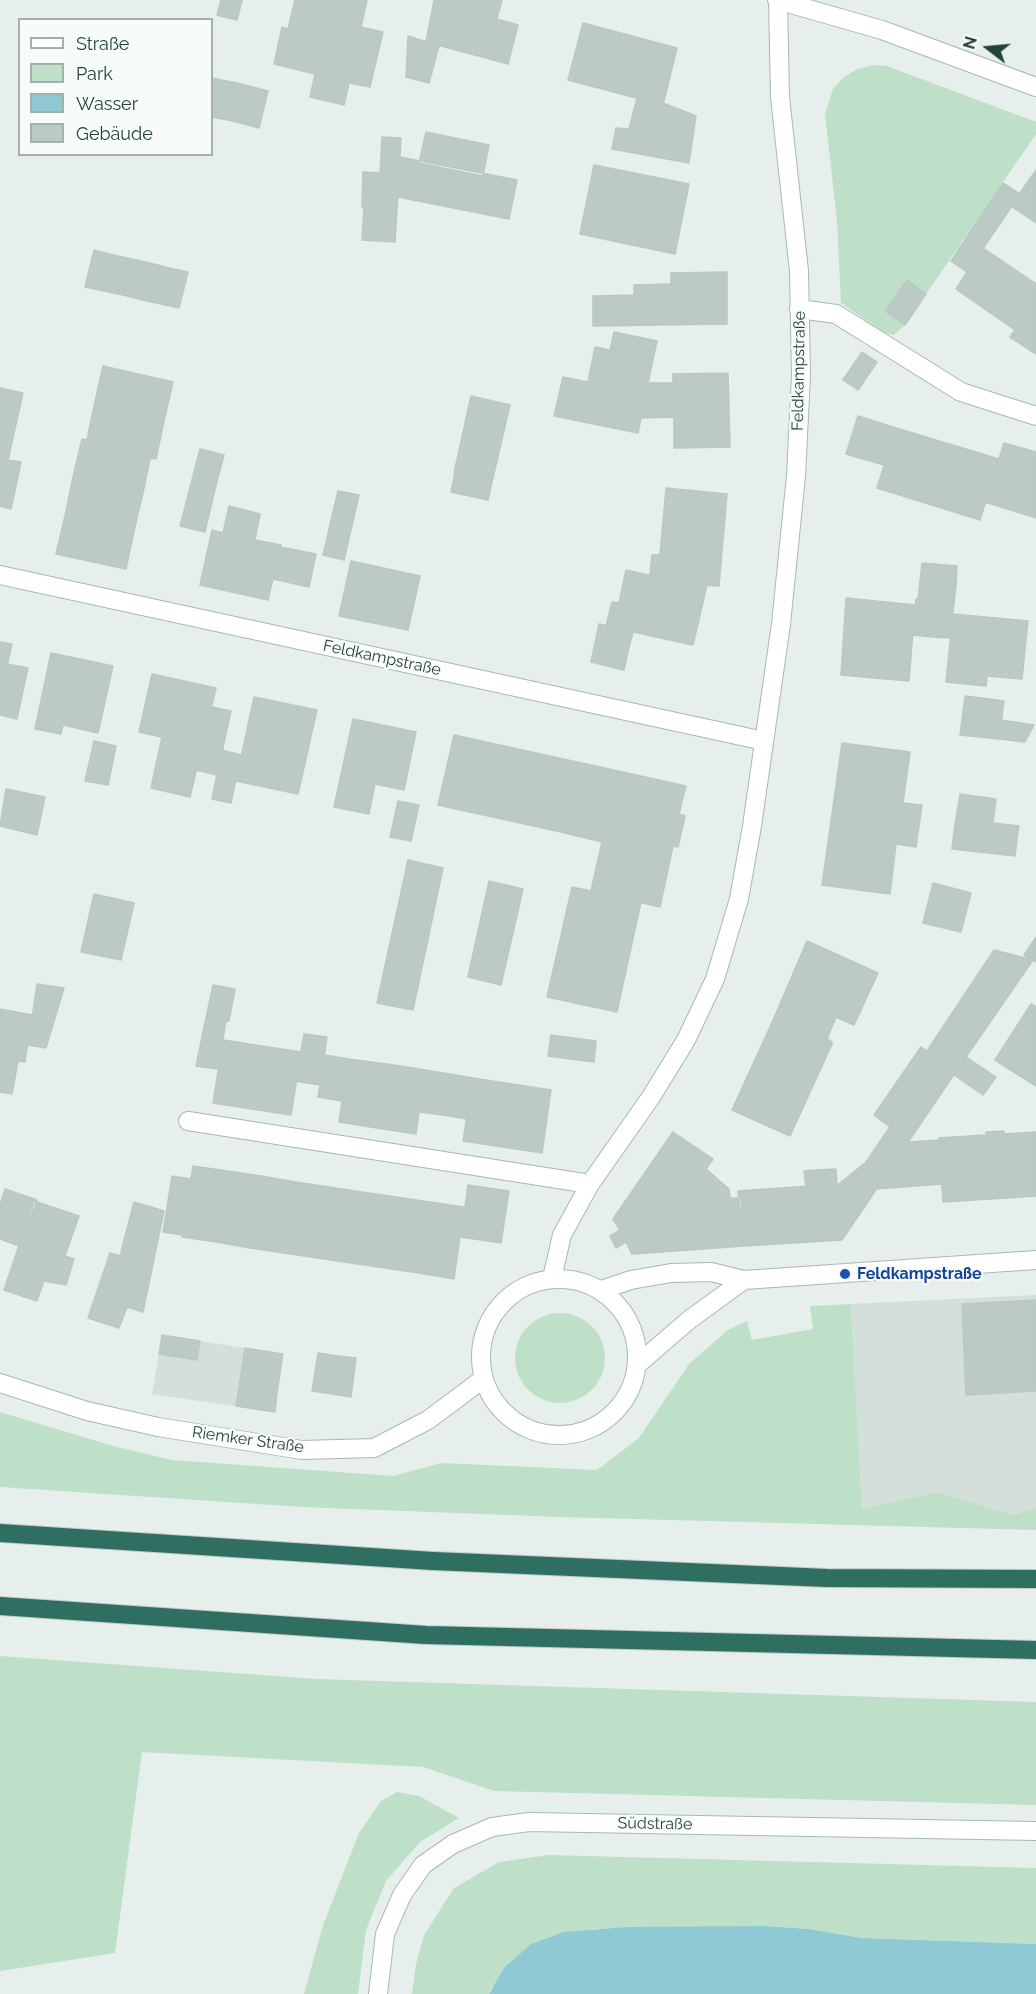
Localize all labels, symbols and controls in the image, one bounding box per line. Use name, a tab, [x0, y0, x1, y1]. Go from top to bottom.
legend	[18, 18, 213, 156]
north arrow	[958, 18, 1018, 78]
text: Straße	[76, 33, 129, 54]
text: N	[959, 34, 981, 51]
text: Park	[76, 63, 113, 84]
text: Wasser	[76, 93, 138, 114]
text: Gebäude	[76, 123, 153, 144]
street label: Feldkampstraße	[788, 311, 810, 431]
street label: Feldkampstraße	[321, 636, 443, 680]
place label: Feldkampstraße	[857, 1264, 982, 1284]
marker: Feldkampstraße	[838, 1267, 852, 1281]
street label: Riemker Straße	[191, 1423, 305, 1457]
street label: Südstraße	[617, 1814, 693, 1834]

